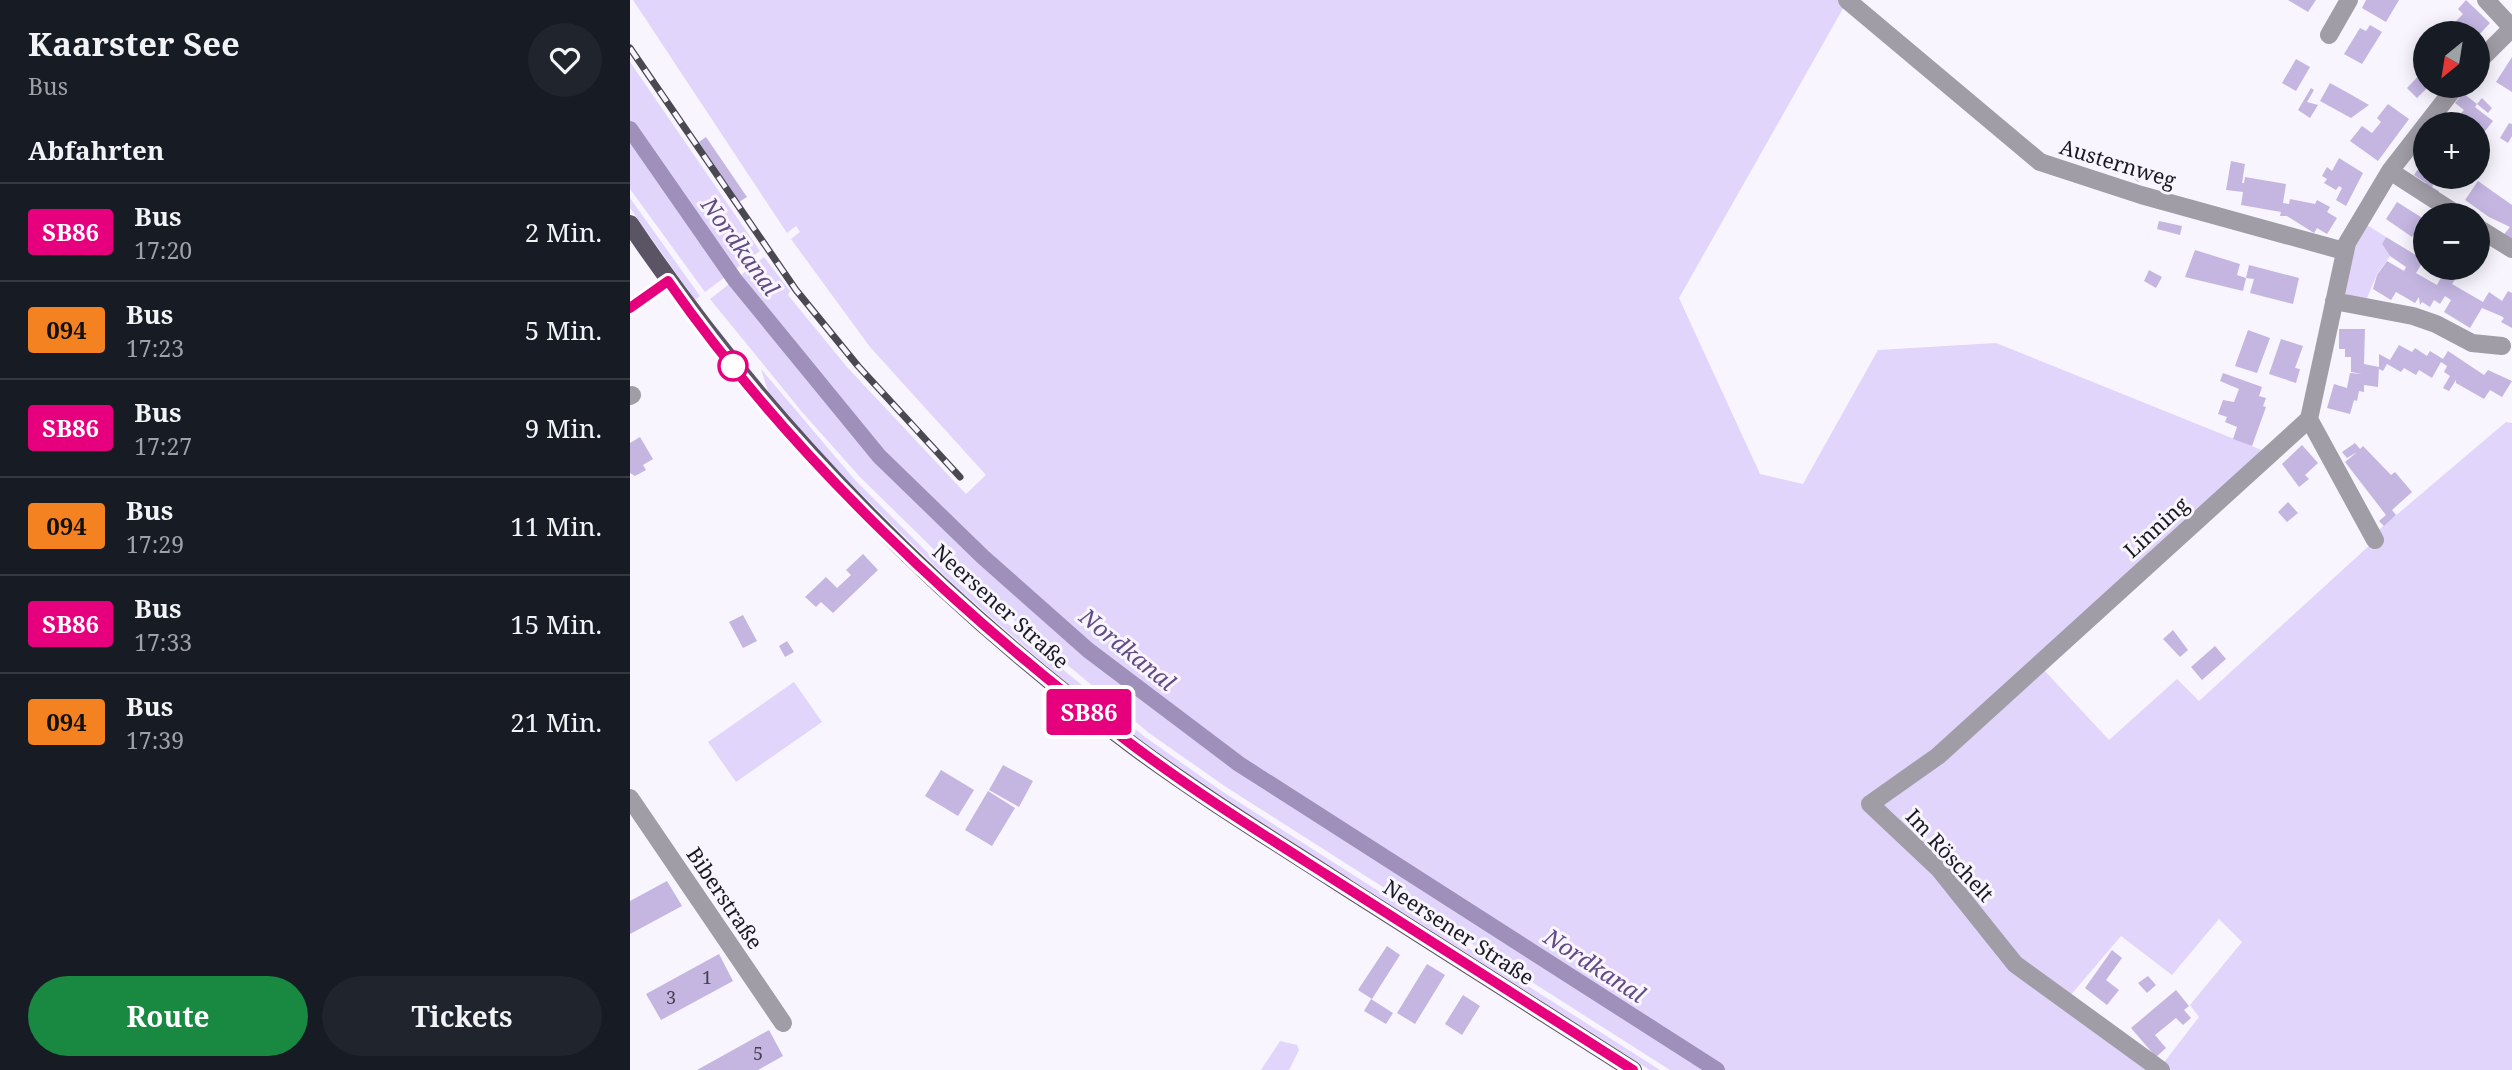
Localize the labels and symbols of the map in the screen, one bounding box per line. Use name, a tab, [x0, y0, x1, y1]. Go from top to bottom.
north arrow	[2413, 21, 2490, 98]
street label: Austernweg	[2057, 132, 2180, 194]
water label: Nordkanal	[694, 189, 788, 302]
unlabelled marker	[718, 351, 748, 381]
street label: Linning	[2117, 490, 2195, 564]
street label: Neersener Straße	[927, 537, 1075, 675]
water label: Nordkanal	[1073, 600, 1183, 698]
line badge: SB86	[1040, 689, 1138, 735]
street label: Im Röschelt	[1900, 803, 2000, 907]
street label: Biberstraße	[681, 841, 769, 955]
street label: Neersener Straße	[1378, 873, 1540, 991]
water label: Nordkanal	[1537, 920, 1652, 1010]
house number: 1	[702, 965, 712, 989]
house number: 3	[666, 985, 676, 1009]
house number: 5	[753, 1041, 763, 1065]

